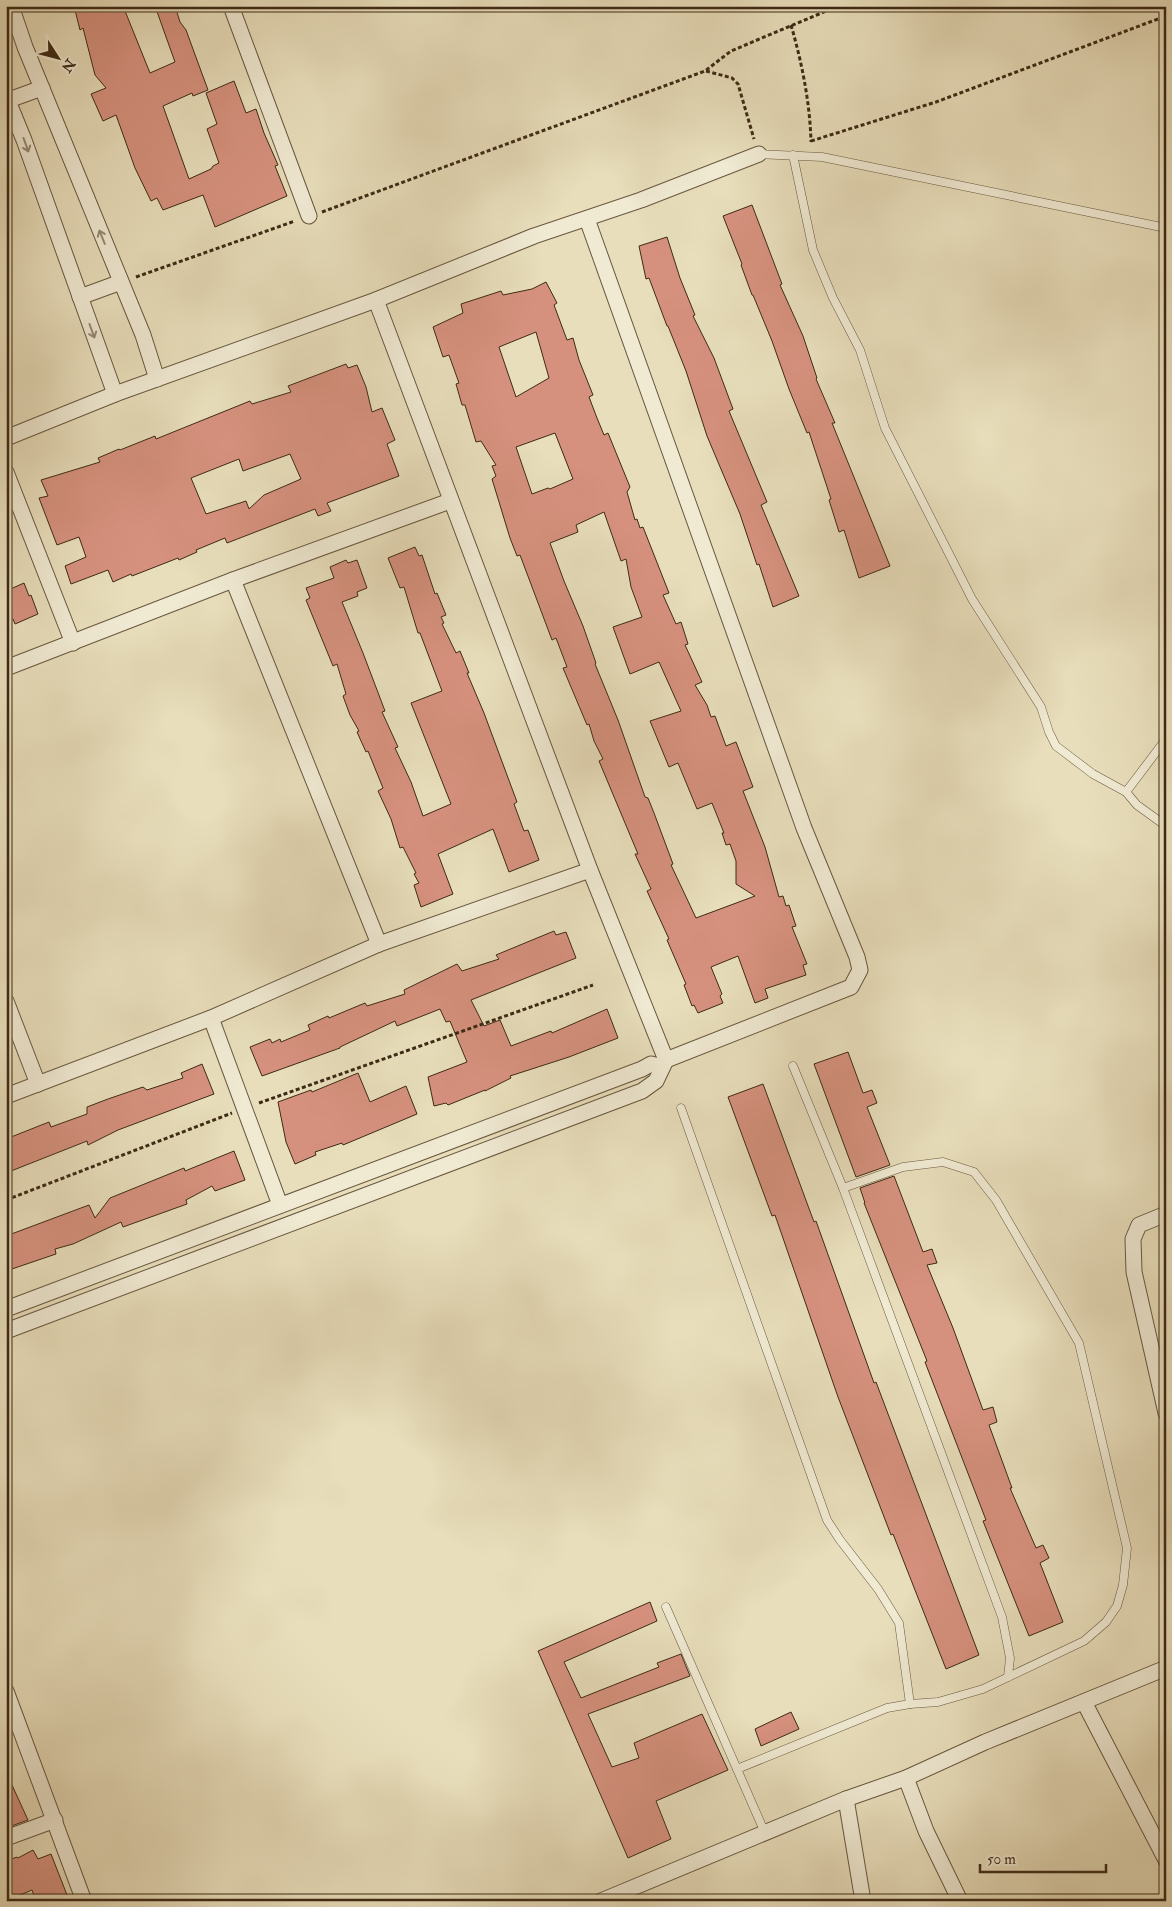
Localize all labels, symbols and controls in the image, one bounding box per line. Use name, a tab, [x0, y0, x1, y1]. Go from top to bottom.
north arrow	[32, 32, 82, 82]
text: N	[57, 54, 79, 76]
one-way arrow	[22, 137, 31, 152]
one-way arrow	[96, 230, 106, 245]
one-way arrow	[88, 323, 97, 339]
scale bar	[980, 1842, 1106, 1874]
text: 50 m	[987, 1850, 1016, 1869]

